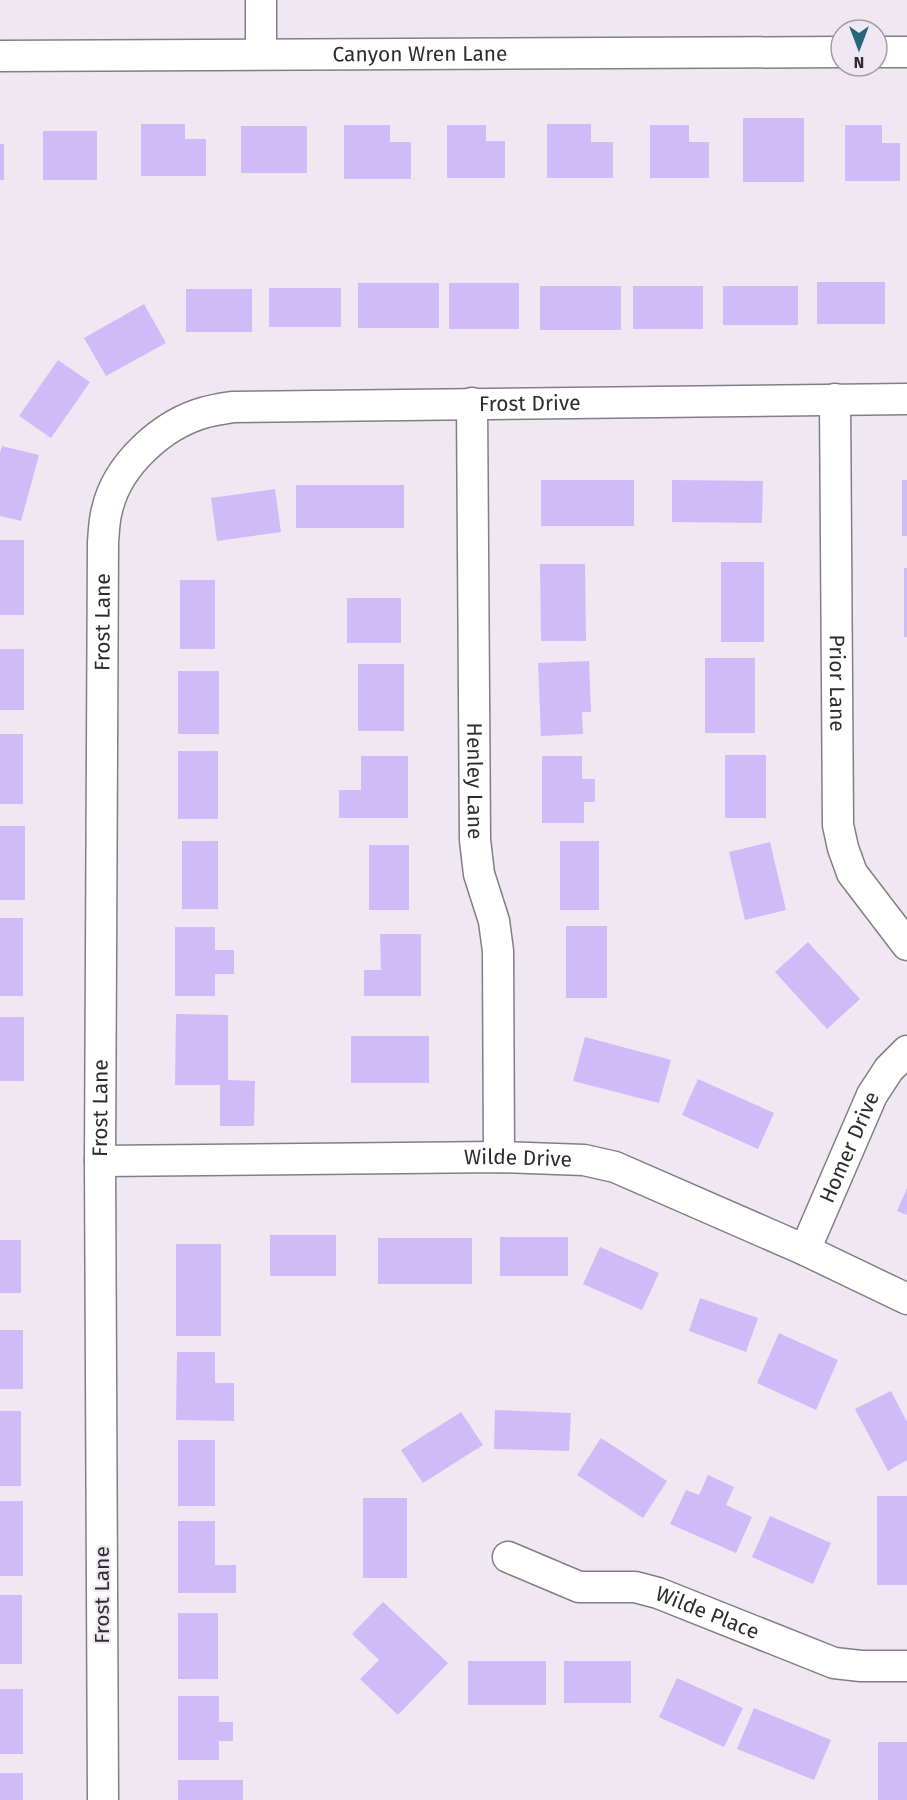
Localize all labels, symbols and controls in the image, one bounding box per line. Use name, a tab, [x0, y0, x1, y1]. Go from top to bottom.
north arrow	[829, 18, 889, 78]
street label: Canyon Wren Lane	[332, 41, 508, 67]
text: N	[854, 53, 864, 72]
street label: Frost Drive	[479, 390, 581, 417]
street label: Frost Lane	[89, 573, 116, 671]
street label: Prior Lane	[824, 634, 850, 732]
street label: Henley Lane	[461, 722, 488, 840]
street label: Frost Lane	[87, 1059, 113, 1157]
street label: Homer Drive	[814, 1087, 885, 1207]
street label: Wilde Drive	[464, 1144, 573, 1173]
street label: Frost Lane	[89, 1546, 115, 1644]
street label: Wilde Place	[652, 1580, 763, 1645]

